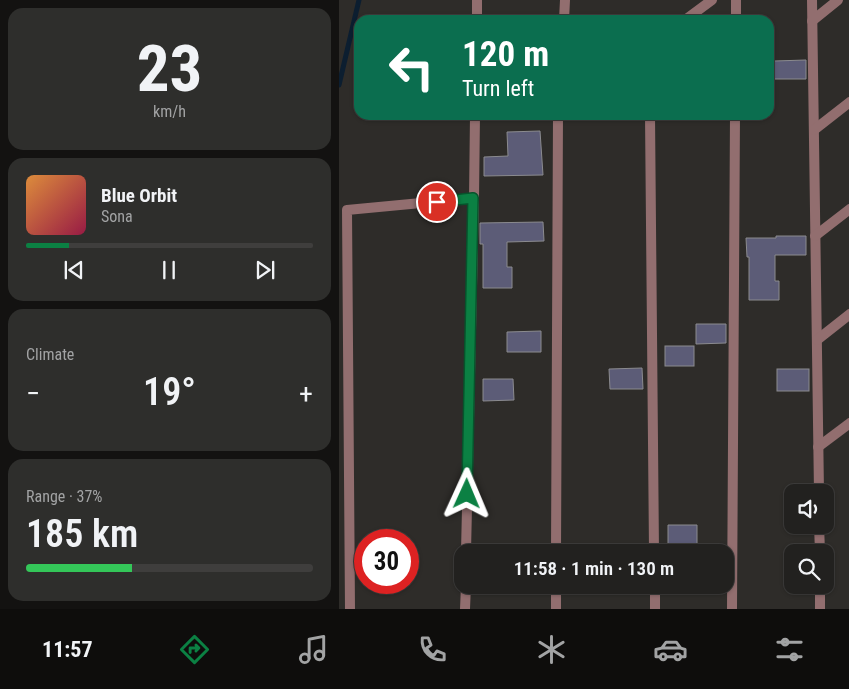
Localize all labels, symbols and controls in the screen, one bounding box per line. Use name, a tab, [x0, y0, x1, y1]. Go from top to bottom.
text: 23	[137, 31, 202, 107]
text: 120 m	[462, 34, 549, 75]
icon: left	[379, 35, 444, 100]
text: Turn left	[462, 76, 534, 101]
text: km/h	[153, 102, 186, 121]
pin	[416, 181, 458, 223]
text: Blue Orbit	[101, 184, 177, 207]
icon: arrive	[423, 188, 451, 216]
text: Sona	[101, 207, 133, 226]
icon: previous	[60, 256, 88, 284]
icon: pause	[155, 256, 183, 284]
icon: next	[251, 256, 279, 284]
text: Climate	[26, 345, 74, 364]
text: 19°	[143, 370, 196, 414]
text: −	[26, 377, 40, 410]
text: +	[299, 377, 313, 410]
position arrow	[440, 467, 492, 519]
map controls	[784, 484, 834, 594]
button: sound	[784, 484, 834, 534]
text: Range · 37%	[26, 487, 102, 506]
text: 185 km	[26, 512, 138, 556]
speed limit sign: 30	[354, 529, 419, 594]
button: search	[784, 544, 834, 594]
text: 11:58 · 1 min · 130 m	[514, 557, 674, 580]
icon: directions	[177, 632, 212, 667]
icon: music	[296, 632, 331, 667]
icon: phone	[415, 632, 450, 667]
icon: climate	[534, 632, 569, 667]
icon: car	[653, 632, 688, 667]
icon: filters	[772, 632, 807, 667]
text: 11:57	[42, 637, 93, 662]

